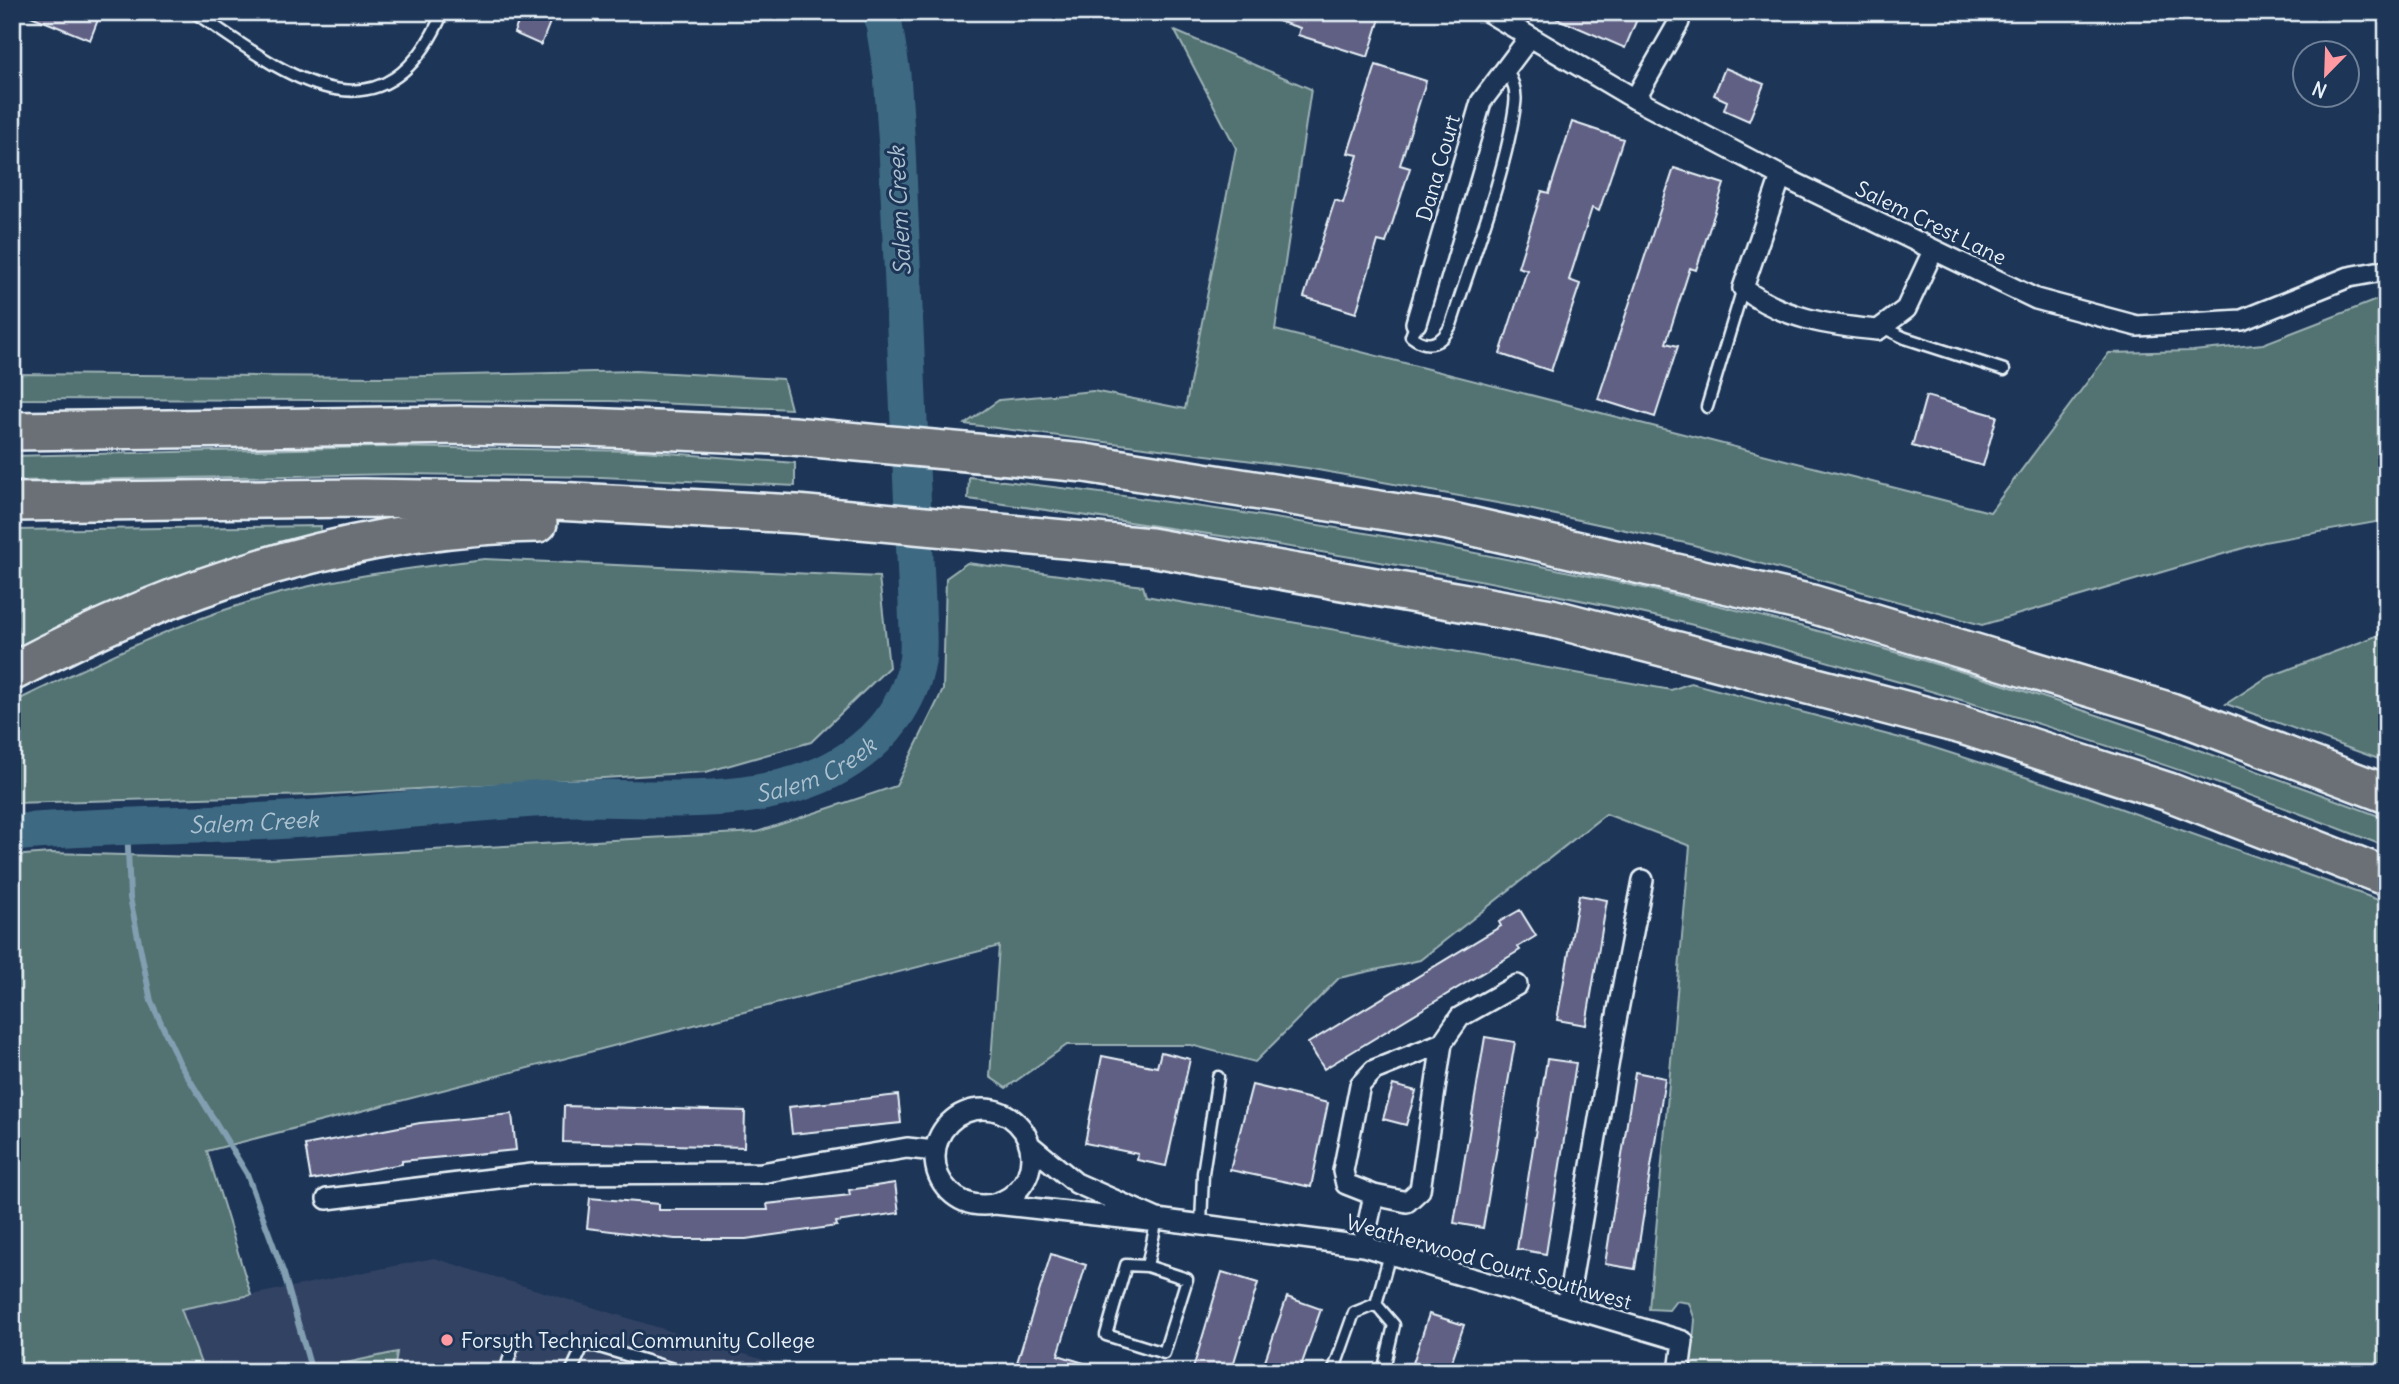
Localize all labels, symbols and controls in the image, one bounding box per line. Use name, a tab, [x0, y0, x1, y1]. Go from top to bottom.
north arrow	[2290, 38, 2360, 108]
text: N	[2309, 76, 2330, 103]
street label: Dana Court	[1410, 112, 1466, 224]
water label: Salem Creek	[881, 144, 917, 276]
street label: Salem Crest Lane	[1851, 175, 2011, 271]
water label: Salem Creek	[753, 730, 883, 808]
water label: Salem Creek	[189, 803, 321, 839]
street label: Weatherwood Court Southwest	[1343, 1208, 1635, 1316]
place label: Forsyth Technical Community College	[461, 1327, 815, 1354]
marker: Forsyth Technical Community College	[439, 1332, 455, 1348]

